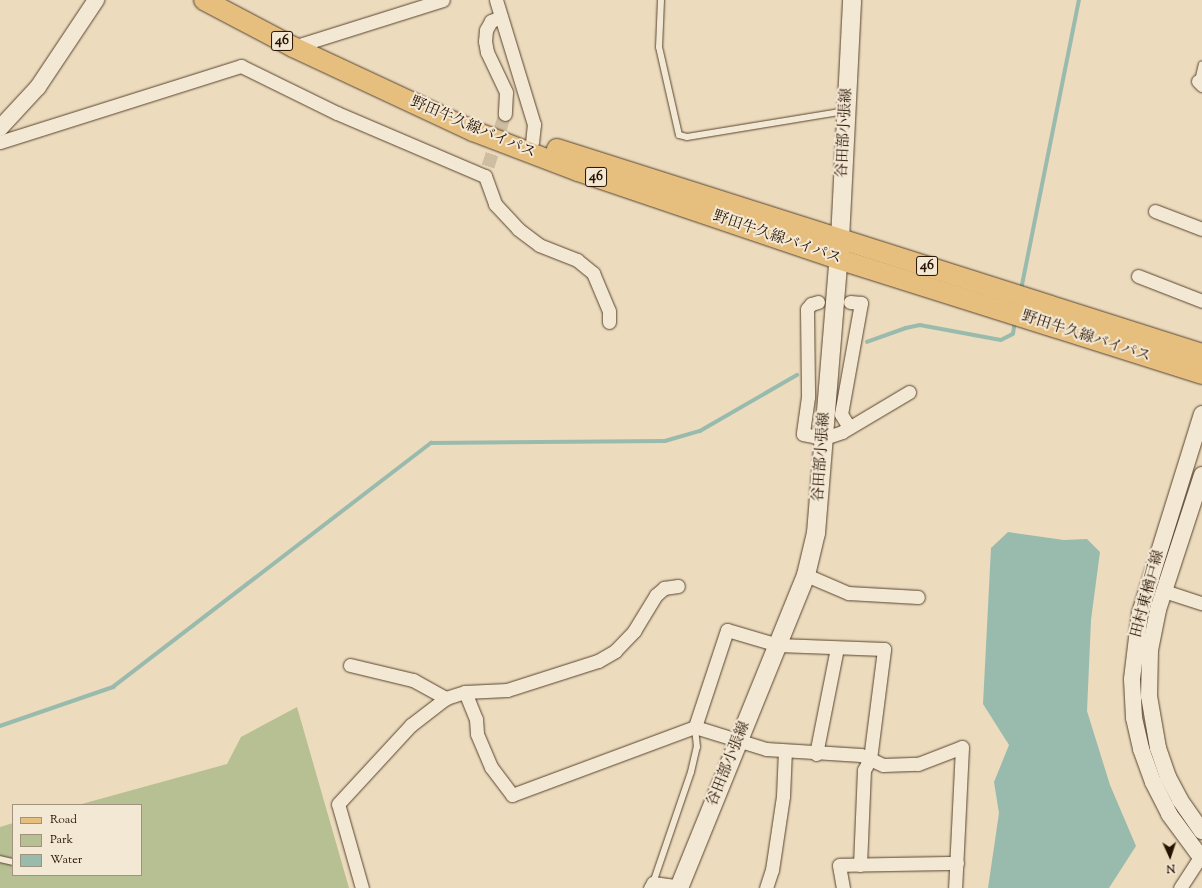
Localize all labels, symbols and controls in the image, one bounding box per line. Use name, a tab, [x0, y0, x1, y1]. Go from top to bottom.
road number: 46	[271, 29, 293, 53]
street label: 谷田部小張線	[834, 88, 856, 178]
street label: 野田牛久線バイパス	[407, 93, 539, 163]
road number: 46	[585, 165, 607, 189]
street label: 野田牛久線バイパス	[710, 208, 844, 268]
road number: 46	[916, 254, 938, 278]
street label: 野田牛久線バイパス	[1019, 308, 1153, 366]
street label: 谷田部小張線	[810, 411, 834, 503]
street label: 田村東楢戸線	[1128, 548, 1168, 640]
street label: 谷田部小張線	[704, 719, 754, 809]
legend	[12, 804, 142, 876]
text: Road	[50, 811, 77, 829]
text: Park	[50, 831, 73, 849]
north arrow	[1150, 836, 1190, 876]
text: Water	[50, 851, 82, 869]
text: N	[1166, 860, 1175, 876]

